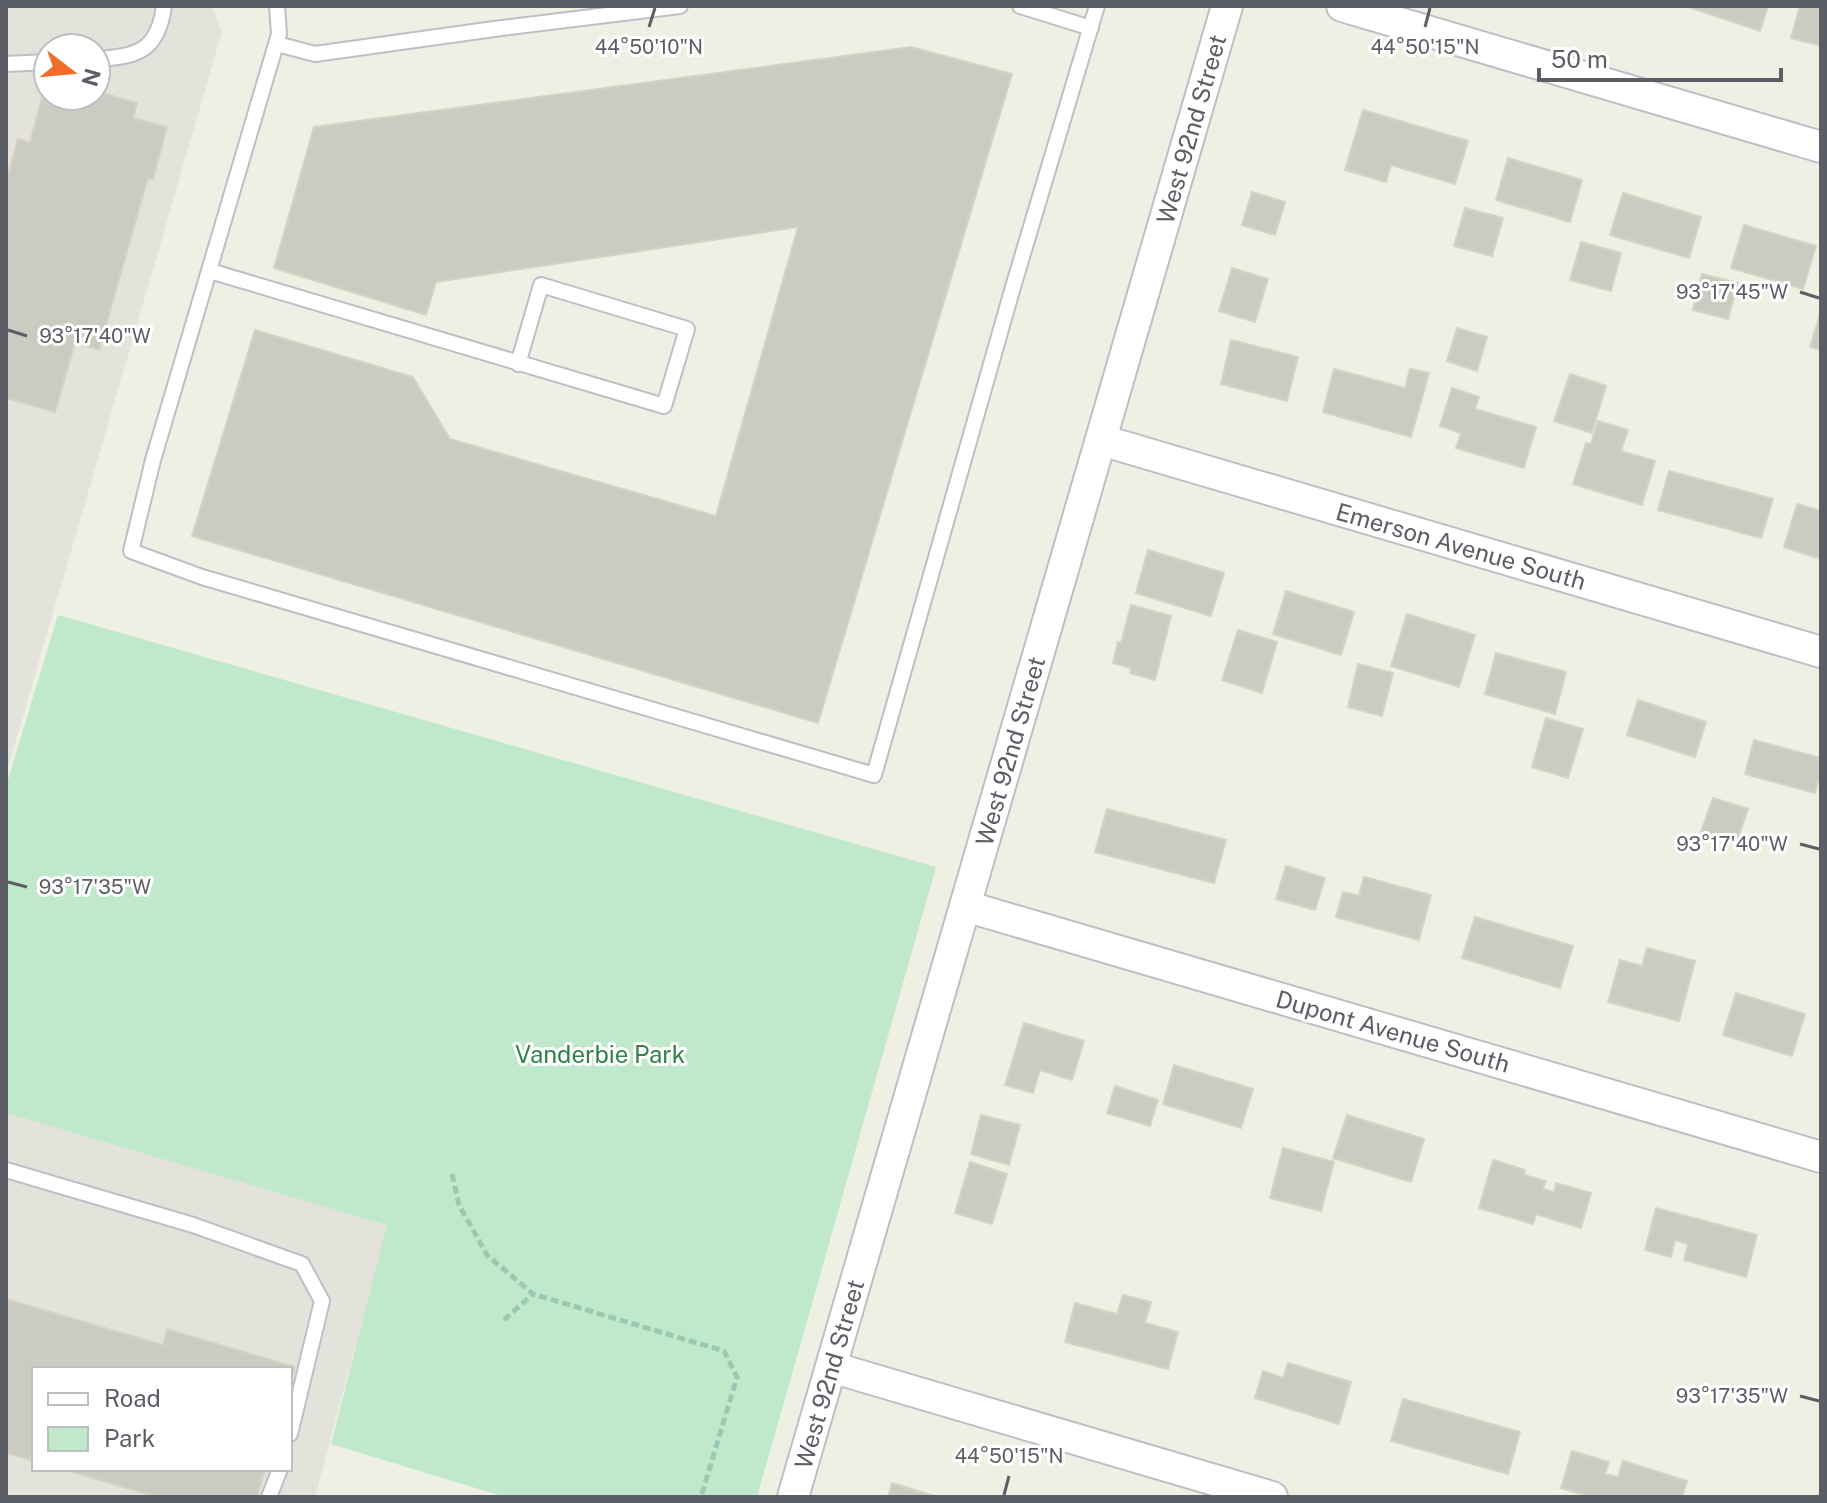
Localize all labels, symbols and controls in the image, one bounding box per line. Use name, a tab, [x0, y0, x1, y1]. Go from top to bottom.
street label: West 92nd Street	[1151, 31, 1231, 227]
north arrow	[32, 32, 112, 112]
scale bar	[1539, 32, 1781, 82]
text: 44°50'10"N	[595, 35, 703, 59]
text: 44°50'15"N	[1371, 35, 1479, 59]
text: 50 m	[1551, 45, 1608, 73]
text: N	[76, 66, 106, 89]
text: 93°17'45"W	[1676, 280, 1788, 304]
text: 93°17'40"W	[39, 324, 151, 348]
street label: Emerson Avenue South	[1333, 497, 1589, 595]
street label: West 92nd Street	[970, 653, 1050, 849]
text: 93°17'40"W	[1676, 832, 1788, 856]
text: 93°17'35"W	[39, 875, 151, 899]
street label: Dupont Avenue South	[1273, 984, 1513, 1078]
park label: Vanderbie Park	[515, 1040, 685, 1068]
street label: West 92nd Street	[789, 1276, 869, 1472]
legend	[32, 1367, 292, 1471]
text: Road	[104, 1384, 161, 1412]
text: 93°17'35"W	[1676, 1384, 1788, 1408]
text: Park	[104, 1424, 155, 1452]
text: 44°50'15"N	[955, 1444, 1063, 1468]

